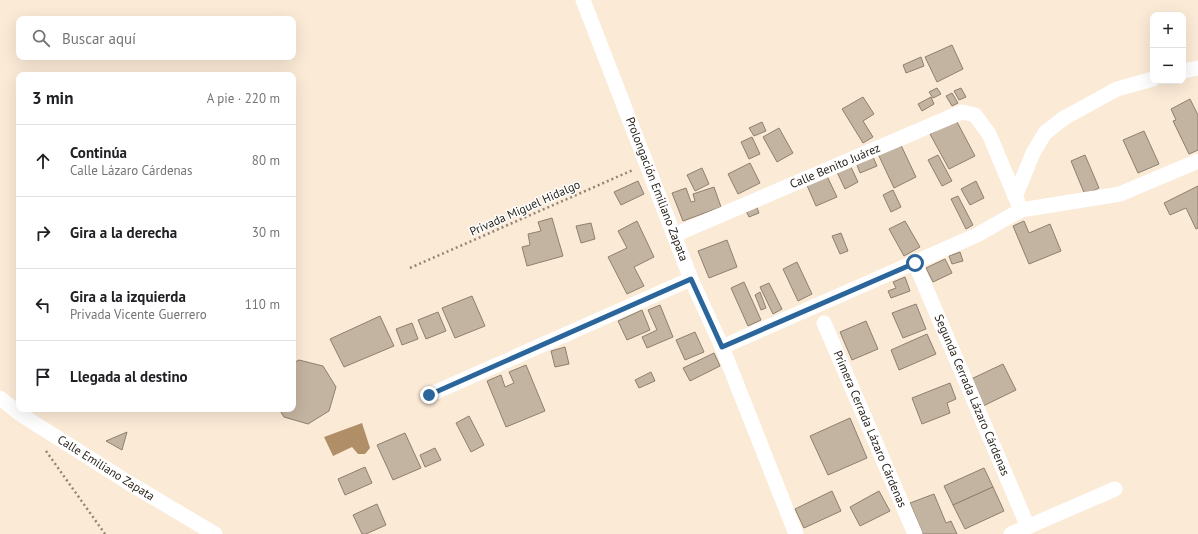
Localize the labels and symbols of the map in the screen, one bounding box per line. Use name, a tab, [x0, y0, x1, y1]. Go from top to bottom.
street label: Prolongación Emiliano Zapata	[623, 115, 692, 263]
street label: Calle Benito Juárez	[787, 140, 882, 191]
street label: Privada Miguel Hidalgo	[467, 176, 582, 239]
route start	[906, 254, 924, 272]
street label: Segunda Cerrada Lázaro Cárdenas	[932, 312, 1013, 478]
street label: Primera Cerrada Lázaro Cárdenas	[831, 348, 910, 510]
route end	[420, 386, 438, 404]
street label: Calle Emiliano Zapata	[55, 432, 158, 504]

